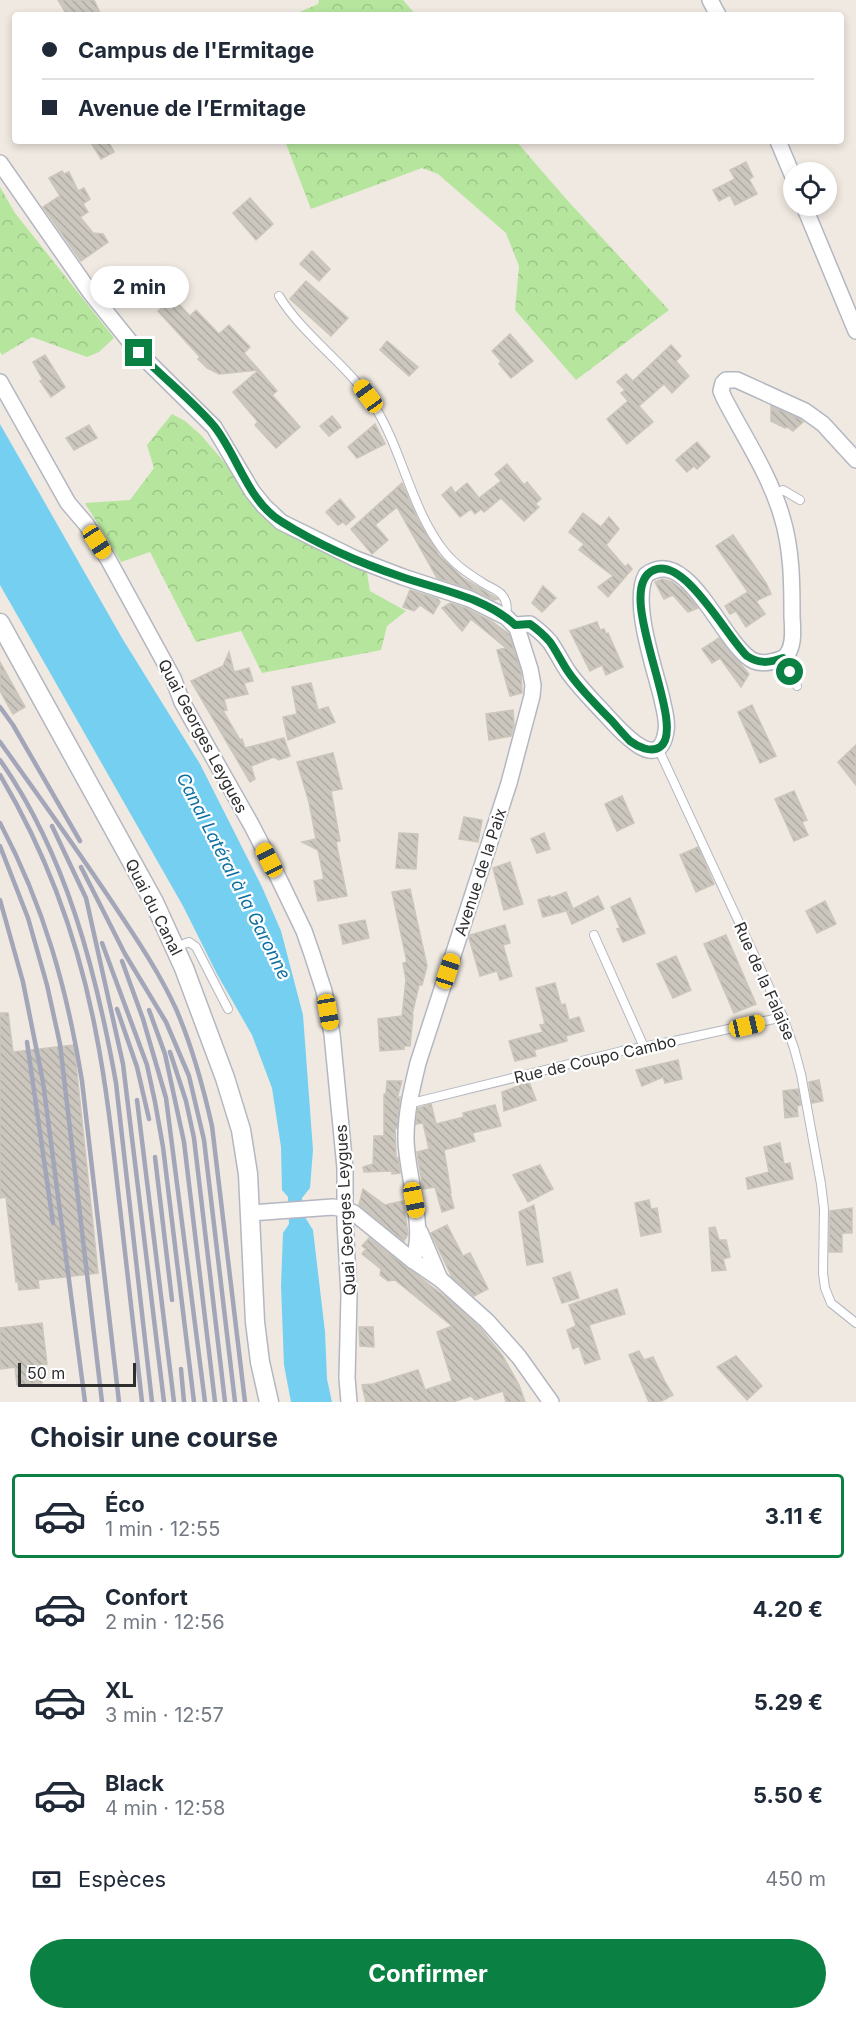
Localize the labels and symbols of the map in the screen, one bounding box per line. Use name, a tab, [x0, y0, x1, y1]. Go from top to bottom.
callout: 2 min	[90, 266, 188, 308]
route end	[125, 339, 152, 366]
car	[350, 376, 386, 416]
car	[80, 522, 114, 562]
street label: Quai Georges Leygues	[154, 656, 252, 816]
route start	[776, 658, 803, 685]
water label: Canal Latéral à la Garonne	[173, 769, 295, 983]
street label: Avenue de la Paix	[450, 805, 510, 939]
car	[253, 840, 285, 880]
street label: Quai du Canal	[121, 855, 187, 959]
street label: Rue de la Falaise	[730, 919, 800, 1043]
car	[434, 951, 462, 991]
car	[316, 993, 340, 1031]
car	[727, 1013, 767, 1039]
street label: Rue de Coupo Cambo	[512, 1031, 678, 1087]
street label: Quai Georges Leygues	[331, 1124, 359, 1296]
car	[402, 1181, 426, 1219]
scale bar	[18, 1360, 136, 1388]

